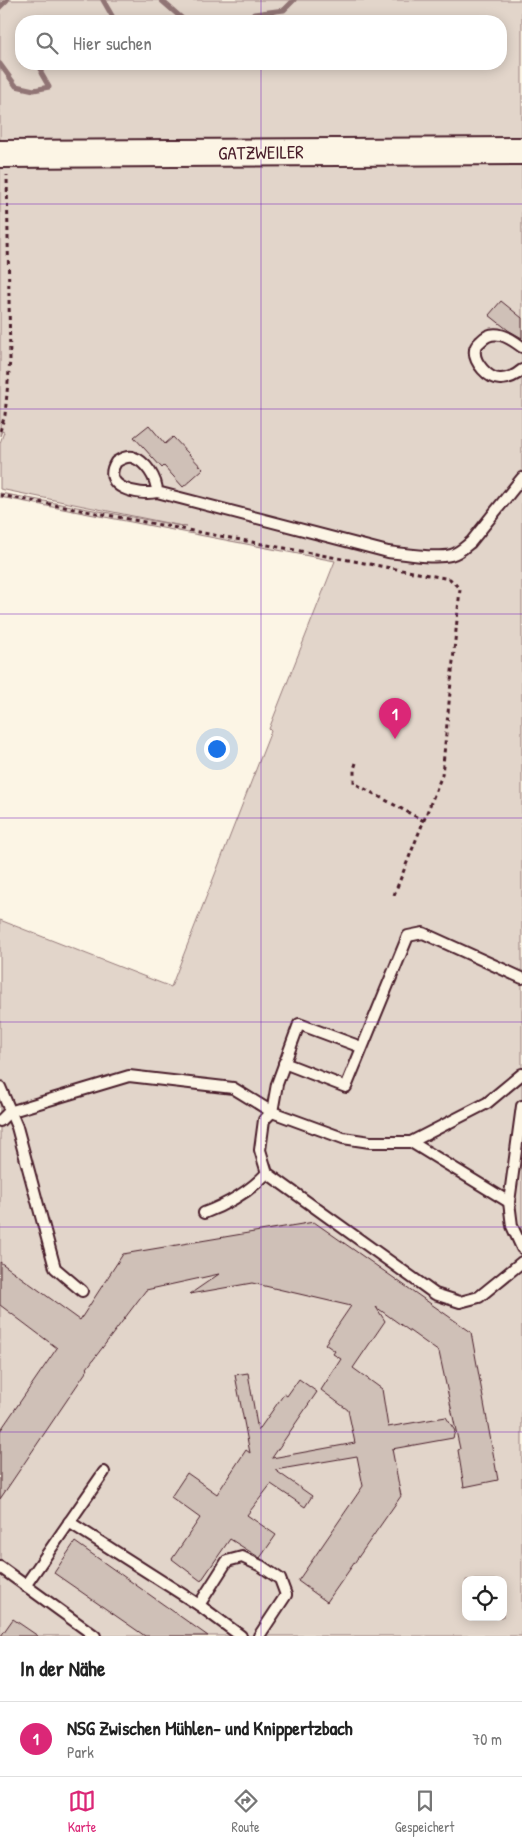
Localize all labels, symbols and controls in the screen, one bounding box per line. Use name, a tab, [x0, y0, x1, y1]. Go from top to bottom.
search box	[15, 15, 507, 70]
icon: search	[33, 29, 61, 57]
text: Hier suchen	[73, 30, 152, 56]
street label: GATZWEILER	[218, 138, 304, 166]
pin: 1	[379, 698, 411, 739]
your location	[204, 736, 230, 762]
map controls	[462, 1576, 507, 1621]
button: locate	[462, 1576, 507, 1621]
text: In der Nähe	[20, 1654, 105, 1683]
text: NSG Zwischen Mühlen- und Knippertzbach	[67, 1715, 353, 1741]
text: 1	[33, 1728, 39, 1750]
text: 70 m	[472, 1728, 502, 1750]
text: Park	[67, 1741, 94, 1763]
tab: Karte	[68, 1787, 96, 1836]
tab: Route	[232, 1787, 260, 1836]
tab: Gespeichert	[395, 1787, 454, 1836]

